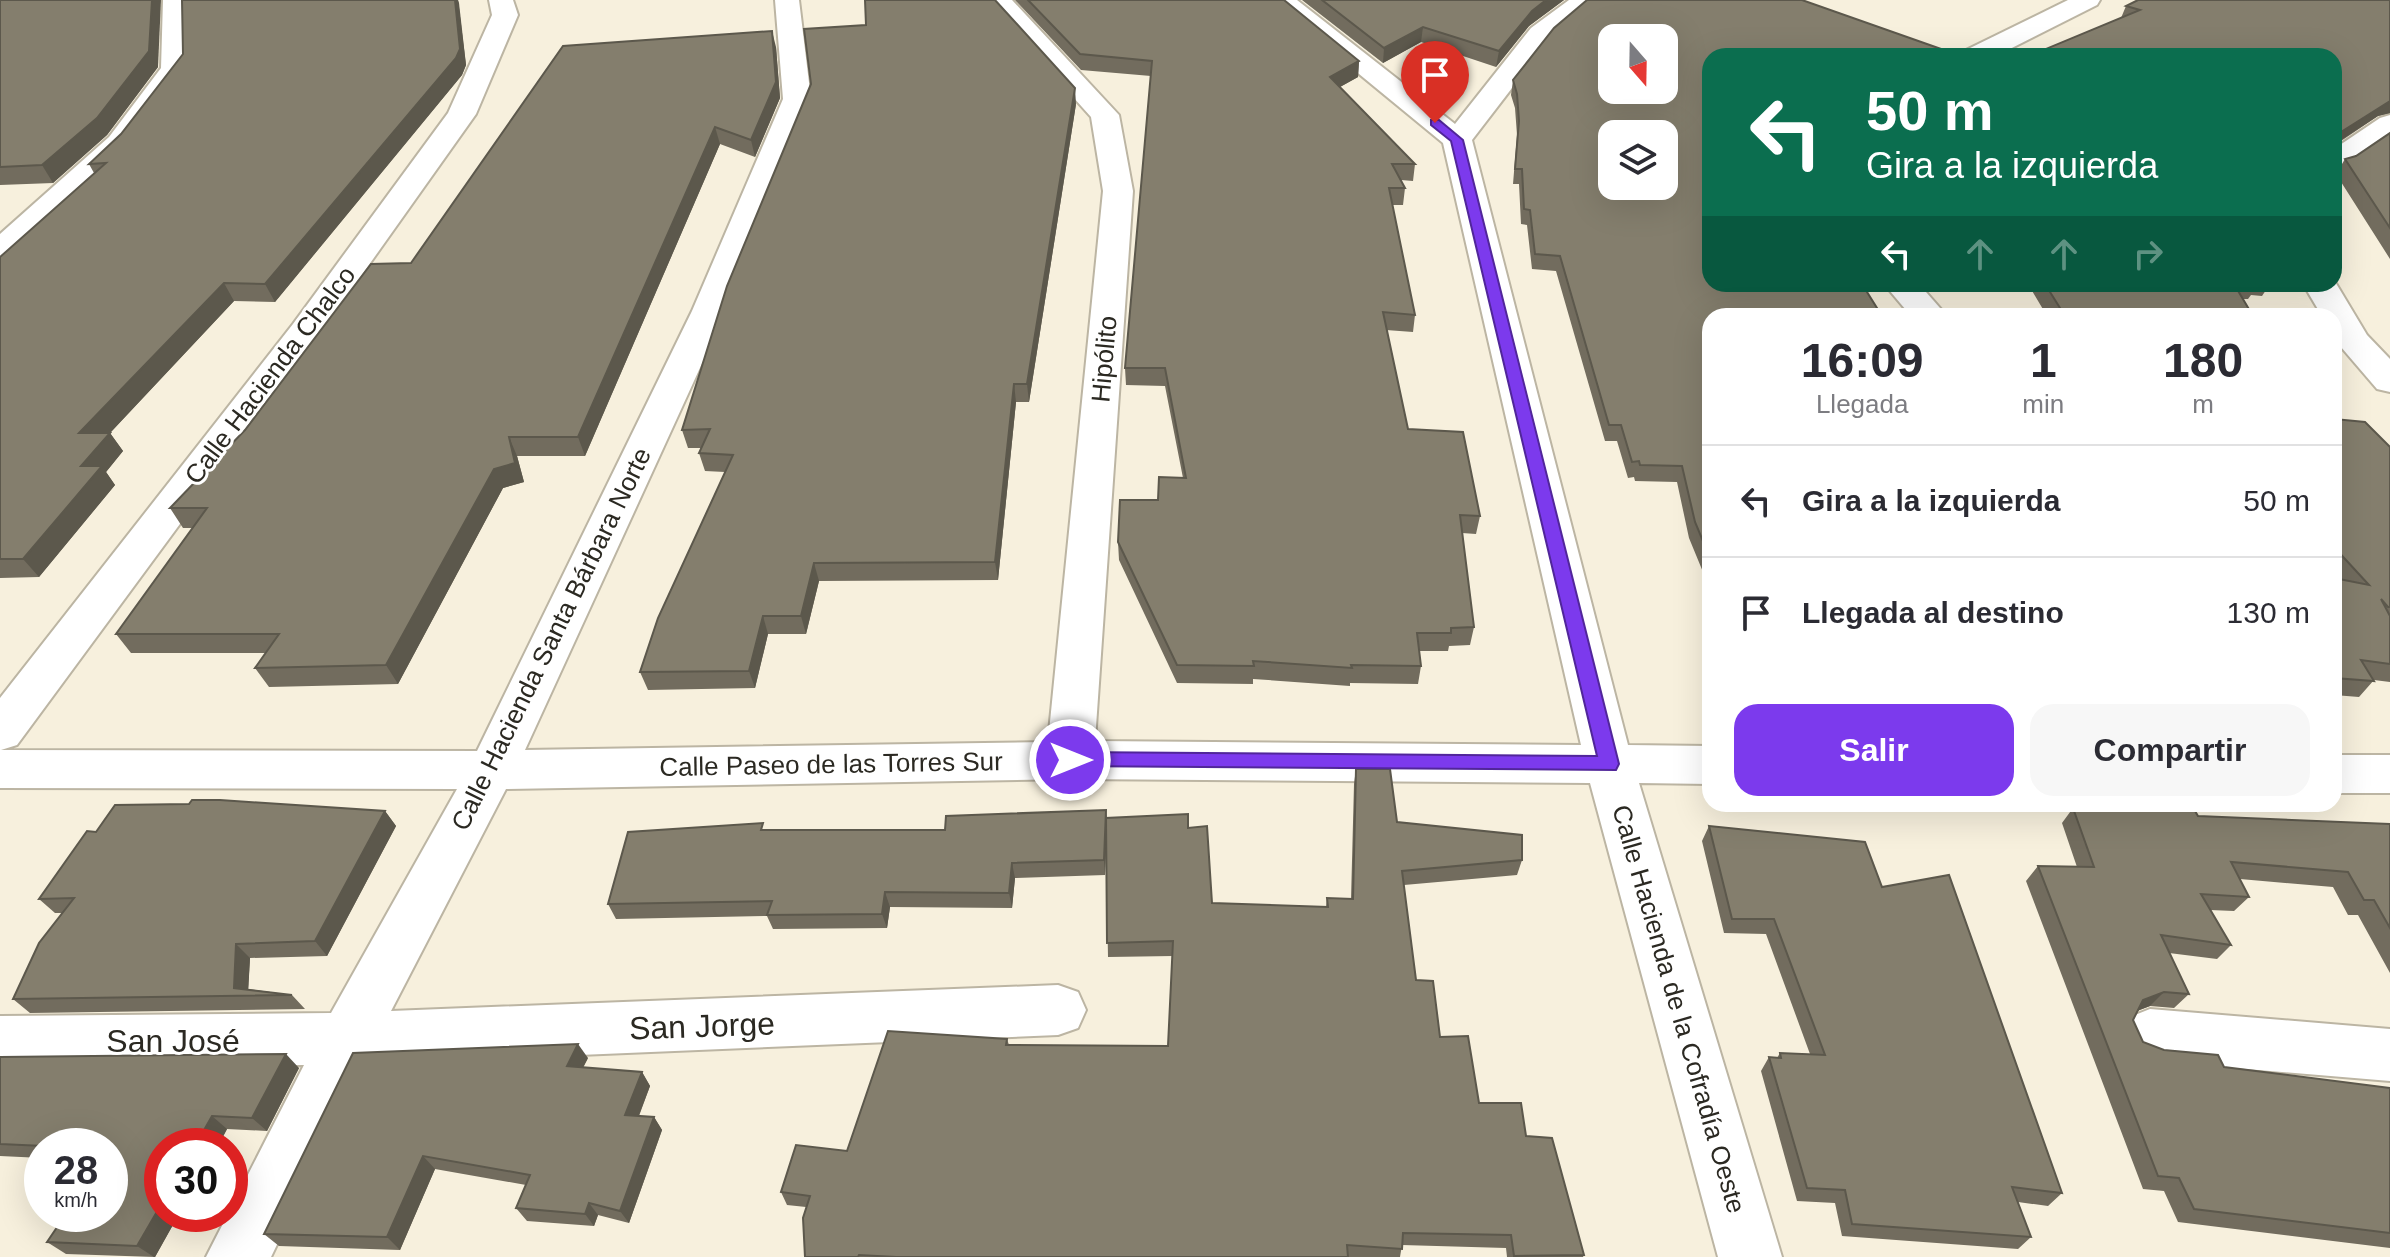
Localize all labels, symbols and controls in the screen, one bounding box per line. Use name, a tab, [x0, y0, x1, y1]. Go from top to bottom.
north arrow	[1598, 24, 1678, 104]
map controls	[1598, 24, 1678, 200]
pin	[1401, 41, 1469, 123]
icon: arrive	[1413, 53, 1457, 97]
text: 50 m	[1866, 79, 1994, 142]
icon: left	[1734, 80, 1838, 184]
button: layers	[1598, 120, 1678, 200]
text: Gira a la izquierda	[1866, 145, 2158, 186]
icon: left	[1874, 232, 1918, 276]
icon: ahead	[1958, 232, 2002, 276]
icon: ahead	[2042, 232, 2086, 276]
icon: right	[2126, 232, 2170, 276]
street label: Calle Hacienda Chalco	[178, 260, 362, 490]
street label: Hipólito	[1085, 314, 1123, 404]
text: 16:09	[1801, 334, 1924, 387]
text: 1	[2030, 334, 2057, 387]
text: 180	[2163, 334, 2243, 387]
text: Llegada	[1816, 389, 1908, 419]
text: min	[2022, 389, 2064, 419]
text: m	[2192, 389, 2214, 419]
street label: Calle Hacienda Santa Bárbara Norte	[445, 443, 657, 835]
icon: left	[1734, 479, 1778, 523]
text: Gira a la izquierda	[1802, 484, 2060, 517]
text: 50 m	[2243, 484, 2310, 517]
icon: arrive	[1734, 591, 1778, 635]
text: Llegada al destino	[1802, 596, 2064, 629]
text: 130 m	[2227, 596, 2310, 629]
button: Salir	[1734, 704, 2014, 796]
button: Compartir	[2030, 704, 2310, 796]
position arrow	[1028, 718, 1112, 802]
street label: Calle Paseo de las Torres Sur	[659, 746, 1003, 782]
street label: Calle Hacienda de la Cofradía Oeste	[1606, 801, 1752, 1217]
street label: San Jorge	[628, 1005, 776, 1047]
street label: San José	[106, 1023, 240, 1059]
speed limit sign: 30	[144, 1128, 248, 1232]
text: 28	[54, 1148, 98, 1192]
text: km/h	[54, 1189, 98, 1211]

